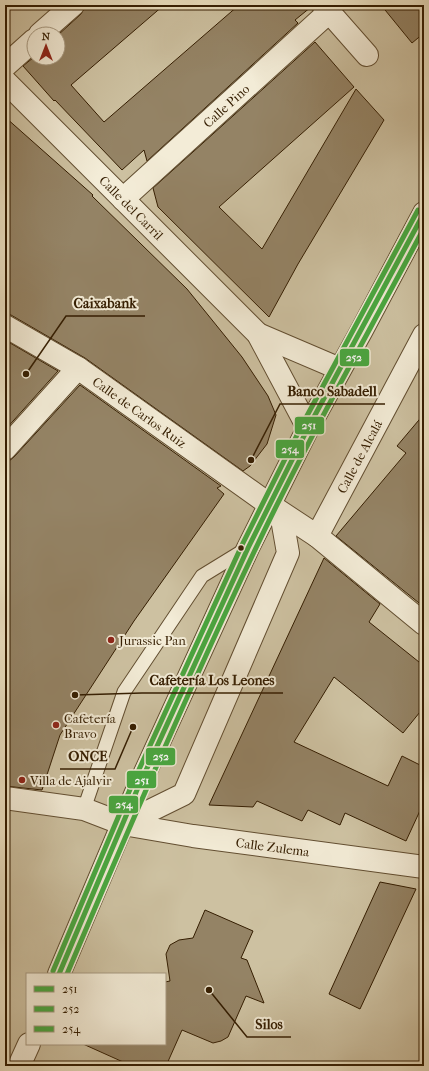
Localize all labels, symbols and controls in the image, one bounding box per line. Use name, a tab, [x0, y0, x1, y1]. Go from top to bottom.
north arrow	[26, 26, 66, 66]
text: N	[42, 30, 51, 43]
street label: Calle Pino	[200, 81, 252, 130]
street label: Calle del Carril	[96, 172, 167, 243]
callout: Caixabank	[66, 290, 145, 316]
text: Caixabank	[74, 295, 137, 312]
line badge: 252	[339, 348, 370, 367]
text: 252	[346, 351, 362, 364]
street label: Calle de Carlos Ruiz	[90, 374, 190, 451]
callout: Banco Sabadell	[280, 378, 385, 404]
text: Banco Sabadell	[287, 383, 377, 400]
line badge: 251	[294, 416, 325, 435]
street label: Calle de Alcalá	[334, 417, 385, 496]
text: 251	[302, 419, 316, 432]
line badge: 254	[275, 439, 305, 459]
text: 254	[282, 443, 299, 456]
unlabelled marker	[236, 543, 246, 553]
place label: Jurassic Pan	[118, 633, 186, 648]
marker: Jurassic Pan	[106, 635, 116, 645]
callout: Cafetería Los Leones	[142, 667, 283, 693]
text: Cafetería Los Leones	[149, 672, 275, 689]
place label: Cafetería Bravo	[64, 711, 117, 741]
marker: Cafetería Bravo	[51, 720, 61, 730]
callout: ONCE	[60, 743, 115, 769]
line badge: 252	[145, 747, 176, 766]
text: ONCE	[68, 748, 108, 765]
text: 252	[153, 750, 169, 763]
line badge: 251	[126, 770, 157, 789]
place label: Villa de Ajalvir	[29, 773, 112, 788]
text: 251	[135, 774, 149, 787]
marker: Villa de Ajalvir	[17, 775, 27, 785]
line badge: 254	[108, 795, 139, 814]
text: 254	[116, 798, 133, 811]
street label: Calle Zulema	[235, 834, 311, 859]
legend	[26, 973, 166, 1045]
text: 251	[62, 982, 78, 996]
text: 252	[62, 1002, 80, 1016]
callout: Silos	[247, 1011, 291, 1037]
text: Silos	[255, 1016, 284, 1033]
text: 254	[62, 1022, 81, 1036]

